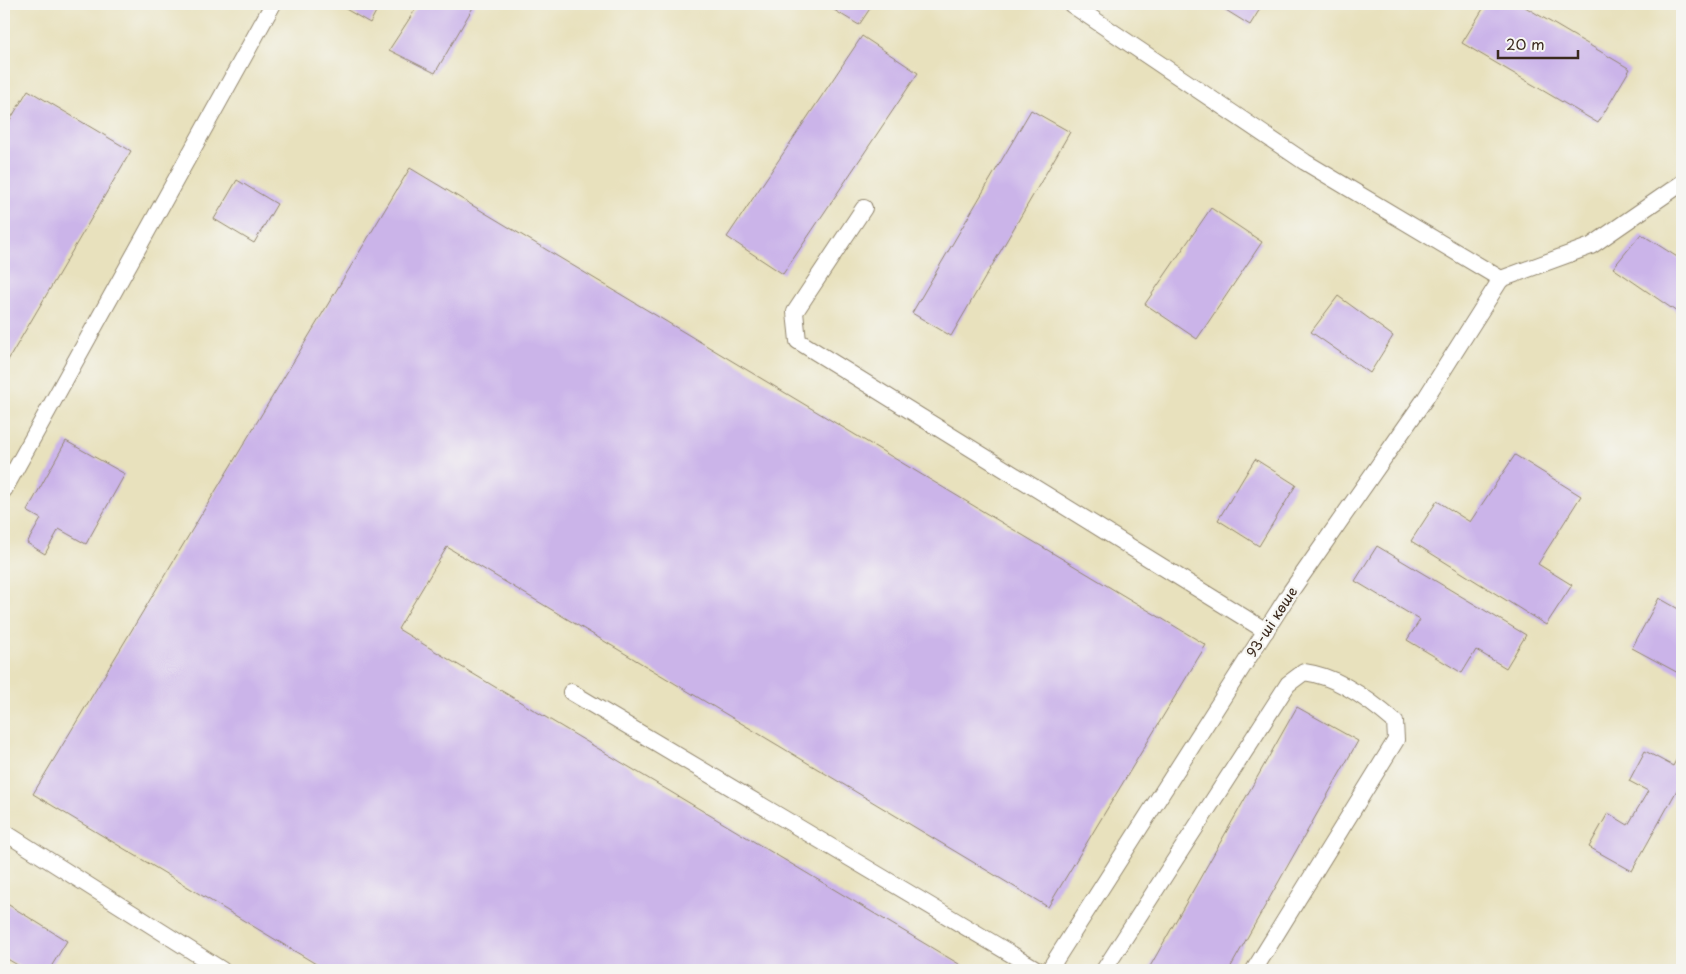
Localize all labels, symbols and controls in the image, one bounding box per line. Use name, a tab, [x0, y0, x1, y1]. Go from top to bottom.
scale bar	[1498, 28, 1578, 60]
text: 20 m	[1506, 32, 1545, 55]
street label: 93-ші көше	[1241, 582, 1302, 661]

